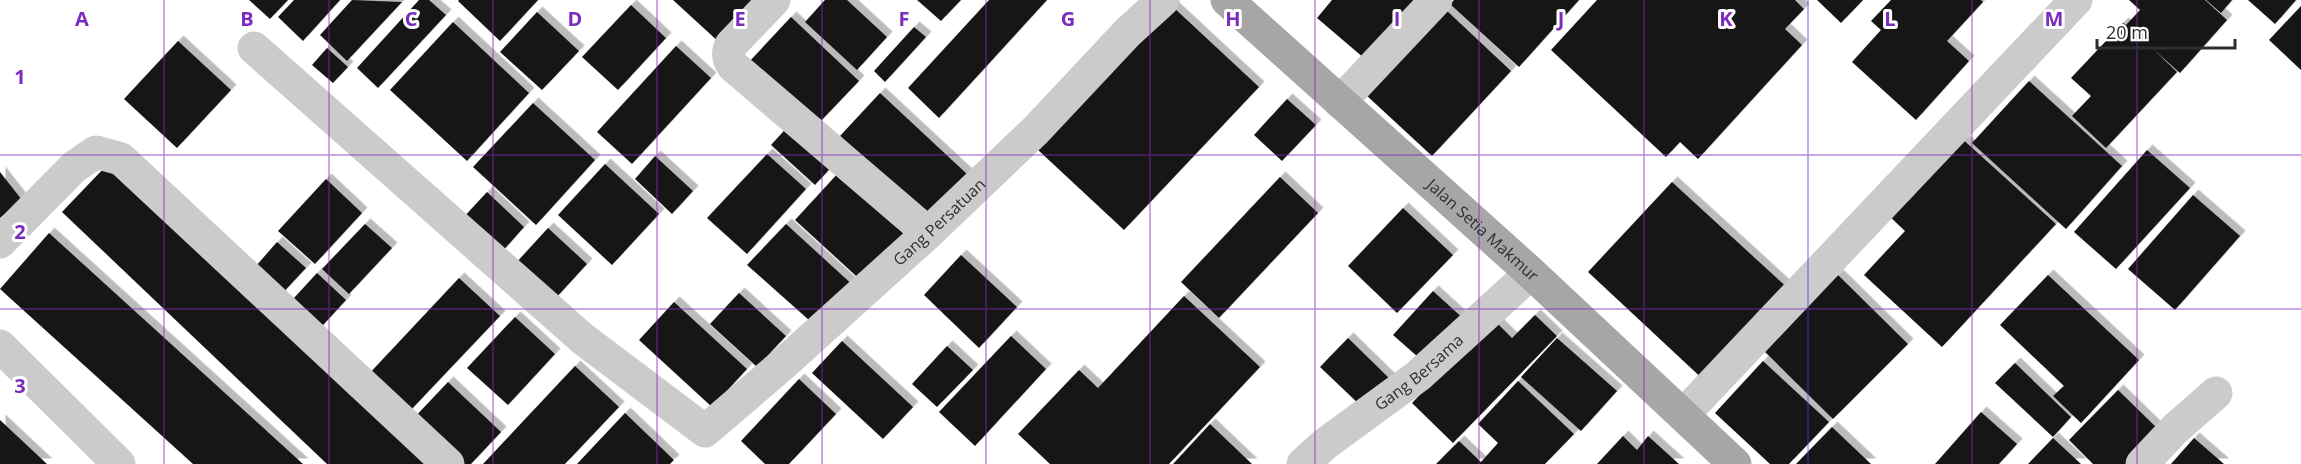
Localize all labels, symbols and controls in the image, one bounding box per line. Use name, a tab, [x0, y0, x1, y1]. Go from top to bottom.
text: A	[75, 5, 89, 32]
text: B	[240, 5, 254, 32]
text: C	[405, 5, 418, 32]
text: D	[568, 5, 582, 32]
text: E	[734, 5, 746, 32]
text: F	[899, 5, 909, 32]
text: G	[1061, 5, 1075, 32]
text: H	[1225, 5, 1241, 32]
text: I	[1394, 5, 1400, 32]
text: J	[1556, 5, 1564, 32]
text: K	[1719, 5, 1733, 32]
text: L	[1884, 5, 1896, 32]
text: M	[2045, 5, 2063, 32]
scale bar	[2097, 12, 2235, 50]
text: 20 m	[2106, 20, 2148, 44]
text: 1	[14, 63, 26, 90]
street label: Jalan Setia Makmur	[1421, 172, 1544, 286]
street label: Gang Persatuan	[888, 173, 990, 271]
text: 2	[14, 218, 26, 245]
street label: Gang Bersama	[1370, 329, 1468, 415]
text: 3	[14, 372, 26, 399]

